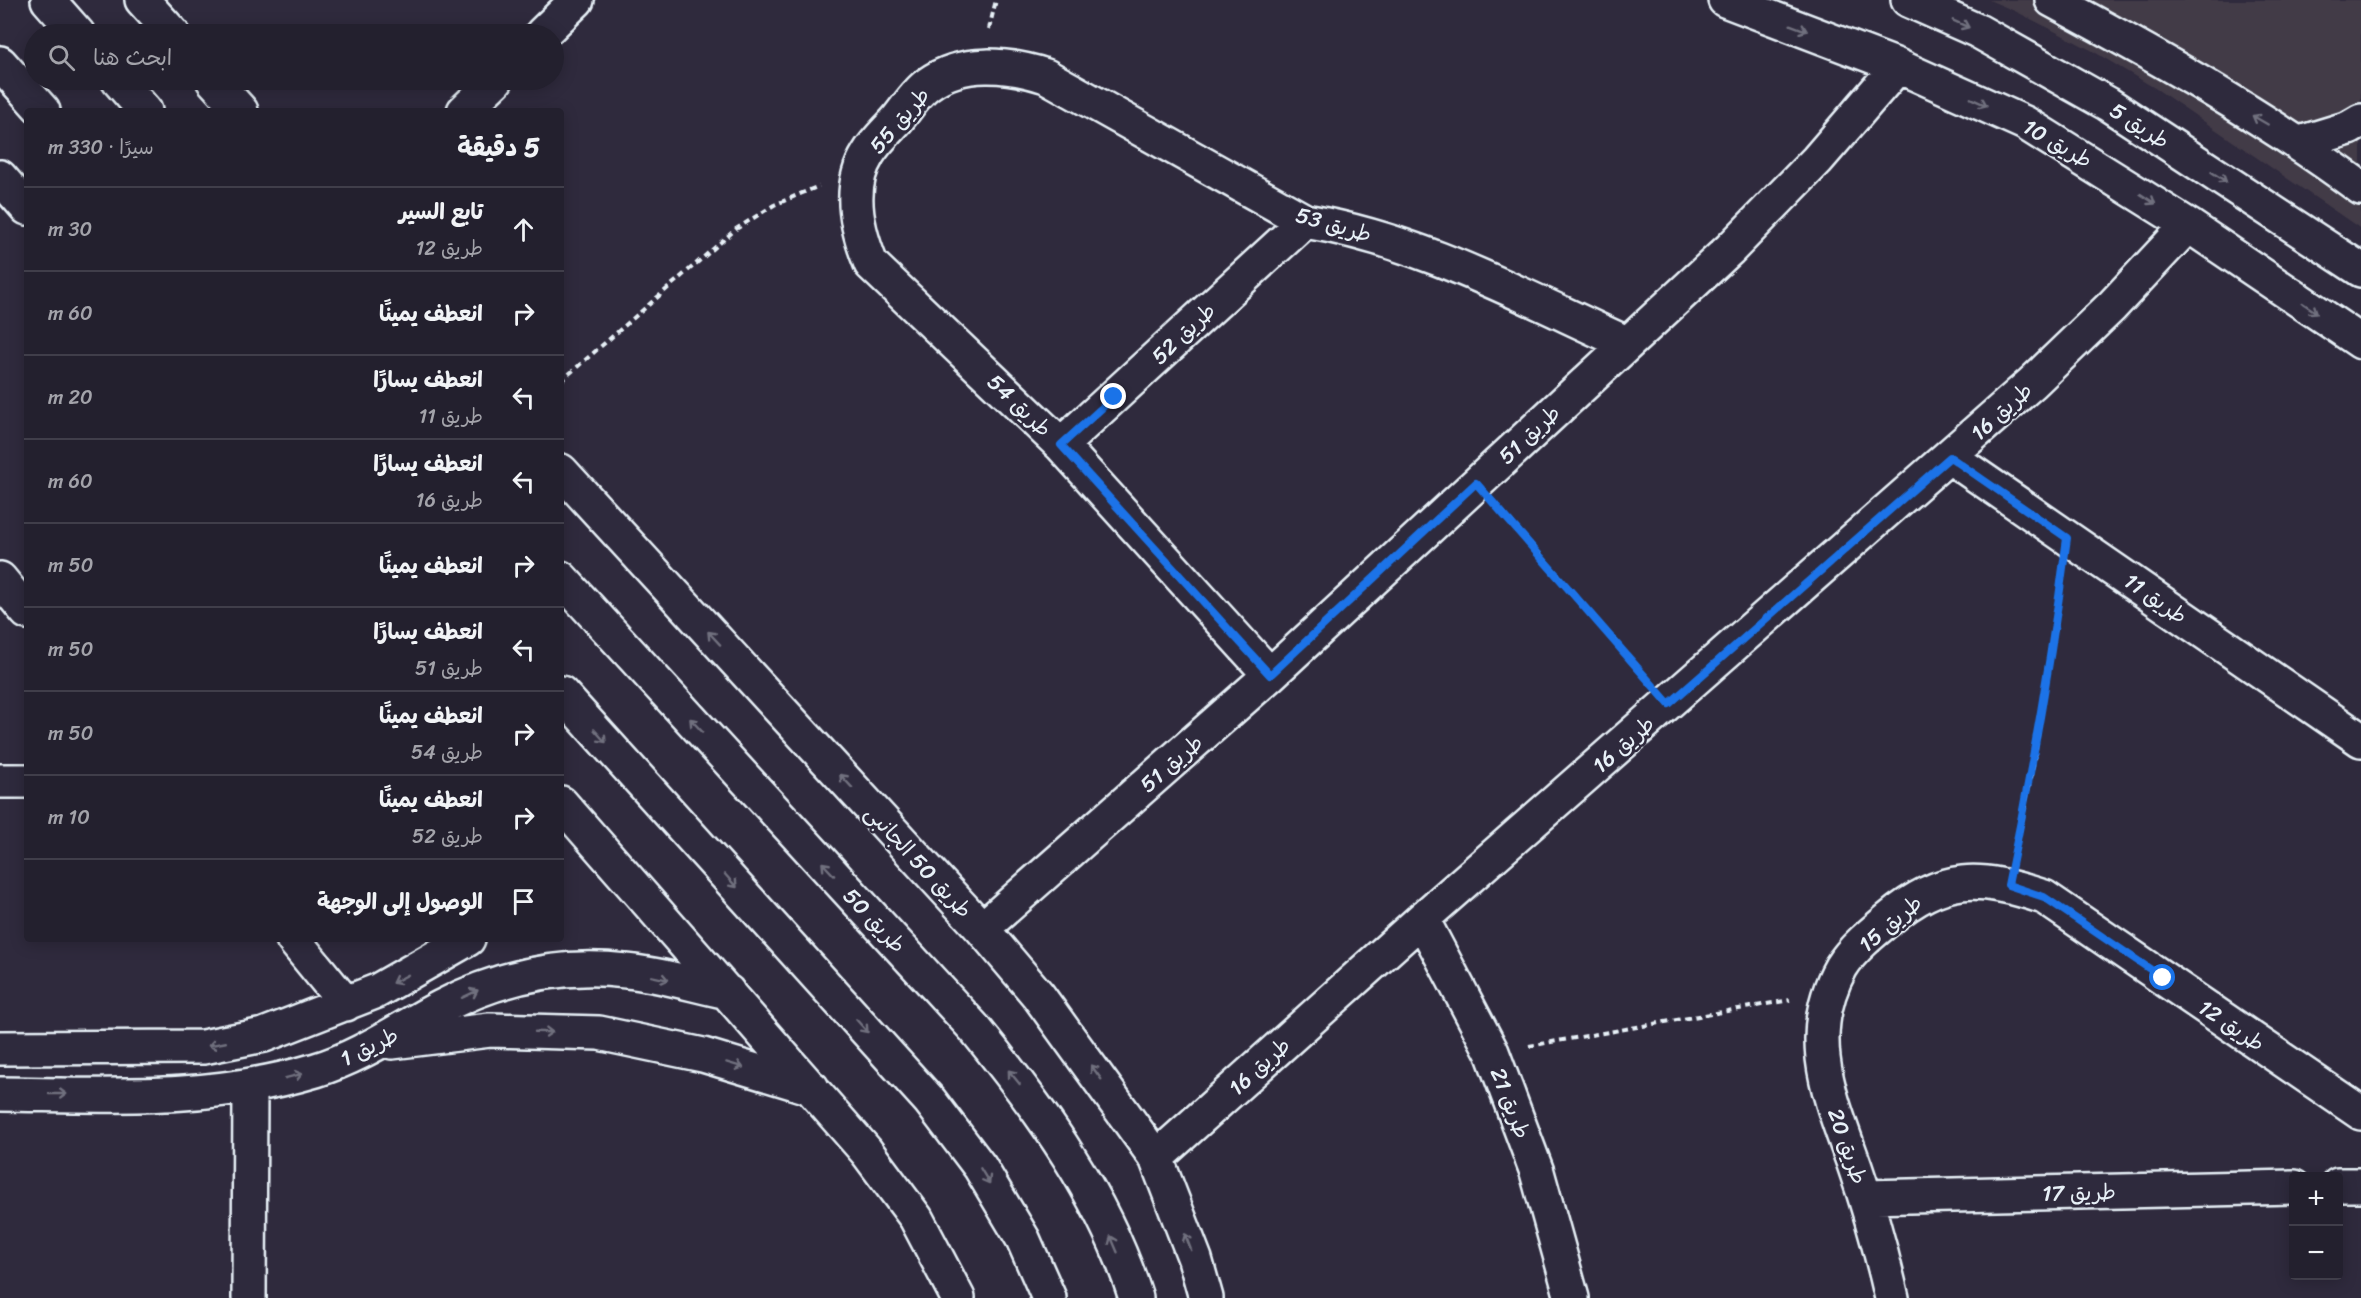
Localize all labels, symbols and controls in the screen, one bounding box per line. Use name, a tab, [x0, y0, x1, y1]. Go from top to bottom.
one-way arrow	[1952, 18, 1970, 30]
search box	[24, 24, 564, 90]
one-way arrow	[1789, 24, 1808, 35]
text: ابحث هنا	[93, 38, 172, 77]
icon: search	[45, 41, 78, 74]
street label: طريق 55	[859, 78, 940, 163]
street label: طريق 5	[2102, 91, 2178, 160]
one-way arrow	[1970, 97, 1988, 109]
street label: طريق 10	[2015, 108, 2100, 179]
one-way arrow	[2252, 113, 2269, 125]
text: 5 دقيقة	[457, 124, 540, 170]
text: سيرًا · 330 m	[48, 130, 154, 165]
one-way arrow	[2210, 171, 2227, 183]
text: تابع السير	[399, 192, 483, 231]
one-way arrow	[2139, 193, 2156, 205]
street label: طريق 53	[1291, 195, 1376, 254]
text: 30 m	[48, 212, 92, 247]
icon: ahead	[507, 213, 540, 246]
text: طريق 12	[416, 231, 483, 266]
street label: طريق 52	[1141, 292, 1225, 374]
text: انعطف يمينًا	[379, 294, 483, 333]
text: 60 m	[48, 296, 93, 331]
icon: right	[507, 297, 540, 330]
one-way arrow	[2301, 302, 2318, 314]
text: انعطف يسارًا	[373, 360, 483, 399]
street label: طريق 54	[978, 364, 1062, 447]
street label: طريق 16	[1961, 372, 2042, 451]
text: 20 m	[48, 380, 93, 415]
icon: left	[507, 381, 540, 414]
route end	[1100, 383, 1126, 409]
street label: طريق 51	[1489, 395, 1570, 474]
text: طريق 11	[419, 399, 483, 434]
text: انعطف يسارًا	[373, 444, 483, 483]
text: 60 m	[48, 464, 93, 499]
icon: left	[507, 465, 540, 498]
text: طريق 16	[416, 483, 483, 518]
text: انعطف يمينًا	[379, 546, 483, 585]
text: 50 m	[48, 548, 93, 583]
icon: right	[507, 549, 540, 582]
street label: طريق 11	[2116, 562, 2196, 635]
text: انعطف يسارًا	[373, 612, 483, 651]
one-way arrow	[707, 630, 721, 645]
text: 50 m	[48, 632, 93, 667]
icon: left	[507, 633, 540, 666]
text: طريق 51	[415, 651, 483, 686]
text: انعطف يمينًا	[379, 696, 483, 735]
street label: طريق 16	[1583, 705, 1664, 783]
text: 50 m	[48, 716, 93, 751]
icon: right	[507, 717, 540, 750]
one-way arrow	[689, 718, 703, 733]
street label: طريق 51	[1130, 724, 1212, 803]
one-way arrow	[593, 729, 607, 744]
text: طريق 54	[411, 735, 483, 770]
one-way arrow	[839, 774, 853, 789]
text: انعطف يمينًا	[379, 780, 483, 819]
street label: طريق 50 الجانبى	[860, 799, 978, 923]
text: 10 m	[48, 800, 90, 835]
icon: right	[507, 801, 540, 834]
text: طريق 52	[412, 819, 483, 854]
one-way arrow	[821, 862, 835, 877]
one-way arrow	[724, 873, 738, 888]
text: الوصول إلى الوجهة	[317, 882, 483, 921]
street label: طريق 50	[838, 882, 912, 958]
street label: طريق 15	[1849, 884, 1932, 962]
icon: arrive	[507, 885, 540, 918]
route start	[2149, 964, 2175, 990]
one-way arrow	[650, 972, 669, 984]
one-way arrow	[391, 974, 409, 985]
one-way arrow	[460, 987, 478, 999]
street label: طريق 12	[2190, 989, 2273, 1062]
street label: طريق 1	[333, 1015, 405, 1077]
one-way arrow	[855, 1018, 869, 1033]
one-way arrow	[534, 1026, 554, 1037]
street label: طريق 16	[1219, 1027, 1300, 1106]
one-way arrow	[207, 1039, 227, 1050]
one-way arrow	[726, 1060, 745, 1071]
street label: طريق 21	[1479, 1062, 1542, 1145]
one-way arrow	[1089, 1065, 1102, 1081]
one-way arrow	[284, 1069, 303, 1081]
one-way arrow	[1008, 1069, 1021, 1085]
one-way arrow	[48, 1088, 68, 1100]
street label: طريق 20	[1816, 1103, 1879, 1190]
one-way arrow	[980, 1167, 992, 1184]
street label: طريق 17	[2042, 1172, 2116, 1213]
map controls	[2289, 1172, 2343, 1280]
button: +	[2289, 1172, 2343, 1226]
button: −	[2289, 1226, 2343, 1280]
one-way arrow	[1182, 1233, 1193, 1252]
one-way arrow	[1108, 1235, 1119, 1254]

